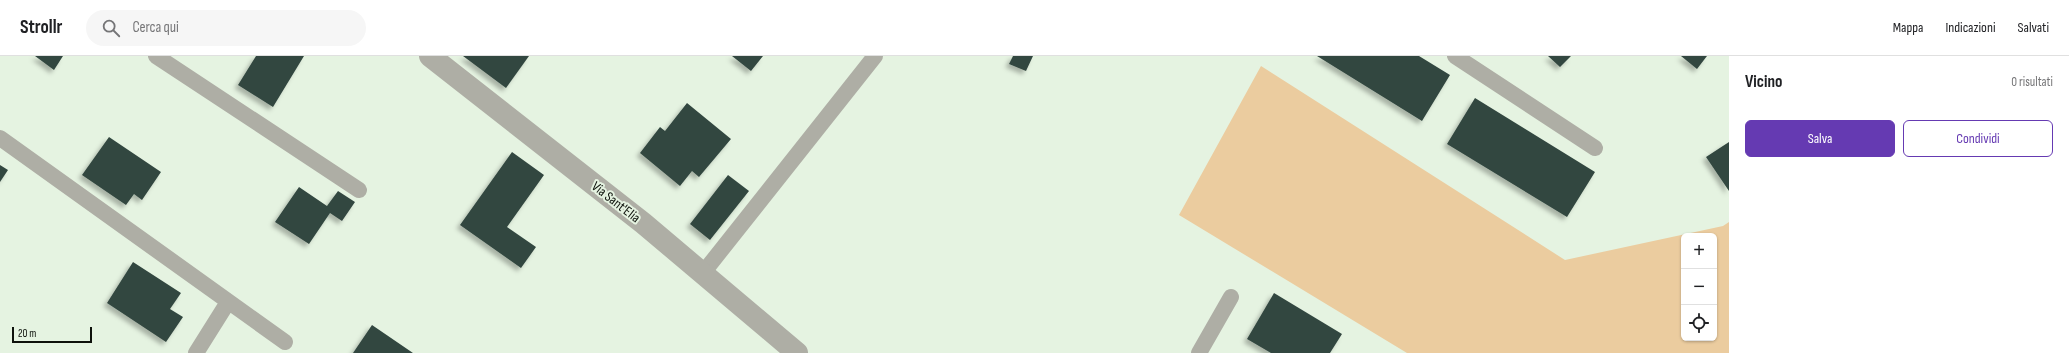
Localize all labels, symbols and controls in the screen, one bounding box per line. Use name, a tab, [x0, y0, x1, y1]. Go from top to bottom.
search box	[86, 10, 366, 46]
text: Strollr	[20, 16, 62, 39]
icon: search	[100, 17, 122, 39]
text: Cerca qui	[132, 18, 179, 37]
text: Mappa	[1893, 19, 1923, 36]
text: Indicazioni	[1945, 19, 1996, 36]
text: Salvati	[2018, 19, 2049, 36]
text: Vicino	[1745, 72, 1782, 92]
text: 0 risultati	[2011, 74, 2053, 90]
button: Salva	[1745, 120, 1895, 157]
button: Condividi	[1903, 120, 2053, 157]
street label: Via Sant'Elia	[588, 178, 644, 226]
map controls	[1681, 233, 1717, 341]
button: +	[1681, 233, 1717, 269]
button: −	[1681, 269, 1717, 305]
button: locate	[1681, 305, 1717, 341]
scale bar	[12, 325, 92, 344]
text: 20 m	[18, 327, 36, 340]

